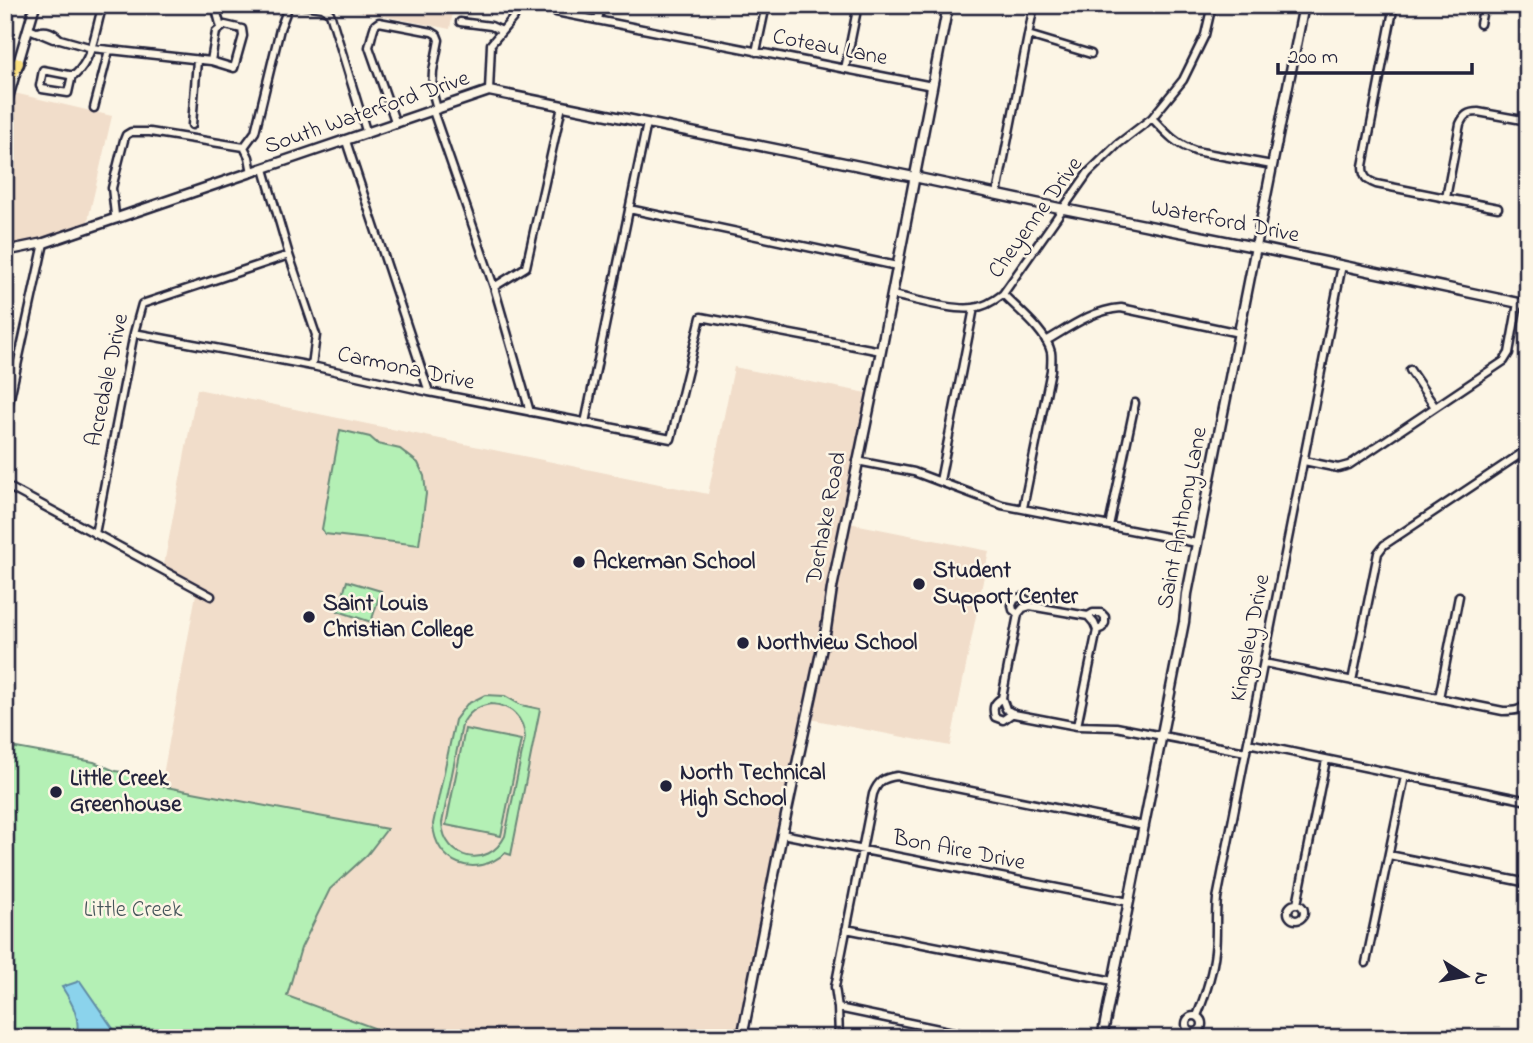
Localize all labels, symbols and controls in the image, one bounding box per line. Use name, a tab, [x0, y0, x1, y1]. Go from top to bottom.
street label: Coteau Lane	[770, 21, 891, 75]
scale bar	[1278, 32, 1472, 76]
text: 200 m	[1288, 43, 1338, 73]
street label: South Waterford Drive	[260, 62, 475, 164]
street label: Cheyenne Drive	[980, 150, 1094, 287]
street label: Waterford Drive	[1148, 191, 1303, 253]
street label: Acredale Drive	[78, 310, 138, 450]
street label: Carmona Drive	[334, 338, 478, 400]
street label: Saint Anthony Lane	[1149, 424, 1219, 612]
street label: Derhake Road	[798, 449, 856, 588]
place label: Ackerman School	[593, 546, 755, 579]
marker: Ackerman School	[571, 554, 587, 570]
place label: Student Support Center	[933, 555, 1079, 614]
street label: Kingsley Drive	[1222, 571, 1282, 705]
marker: Student Support Center	[911, 576, 927, 592]
place label: Saint Louis Christian College	[323, 588, 474, 649]
marker: Saint Louis Christian College	[301, 609, 317, 625]
place label: Northview School	[757, 627, 918, 660]
marker: Northview School	[735, 635, 751, 651]
place label: North Technical High School	[680, 757, 826, 818]
place label: Little Creek Greenhouse	[70, 763, 182, 822]
marker: North Technical High School	[658, 778, 674, 794]
marker: Little Creek Greenhouse	[48, 784, 64, 800]
street label: Bon Aire Drive	[889, 822, 1029, 880]
park label: Little Creek	[84, 894, 183, 927]
north arrow	[1432, 942, 1502, 1012]
text: N	[1466, 970, 1495, 988]

